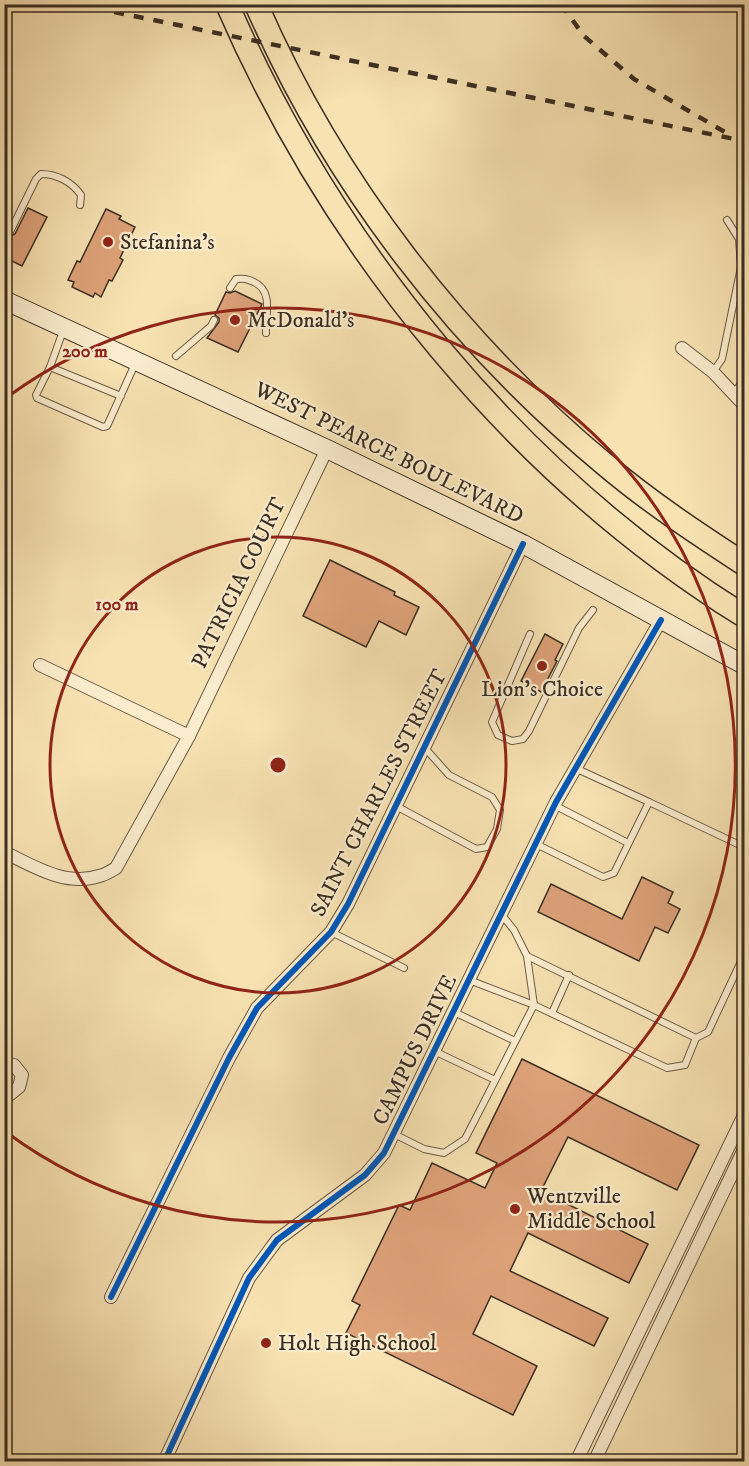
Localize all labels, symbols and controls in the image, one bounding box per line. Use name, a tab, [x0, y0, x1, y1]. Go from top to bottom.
place label: Stefanina's	[120, 229, 215, 256]
marker: Stefanina's	[101, 235, 115, 249]
place label: McDonald's	[247, 307, 354, 334]
marker: McDonald's	[228, 313, 242, 327]
text: 200 m	[62, 341, 108, 363]
street label: WEST PEARCE BOULEVARD	[249, 375, 528, 530]
street label: PATRICIA COURT	[186, 493, 292, 673]
text: 100 m	[95, 594, 139, 616]
marker: Lion's Choice	[535, 659, 549, 673]
street label: SAINT CHARLES STREET	[305, 664, 453, 921]
place label: Lion's Choice	[481, 676, 603, 703]
centre of rings	[268, 755, 288, 775]
street label: CAMPUS DRIVE	[367, 970, 463, 1130]
place label: Wentzville Middle School	[526, 1183, 656, 1235]
marker: Wentzville Middle School	[508, 1202, 522, 1216]
place label: Holt High School	[278, 1330, 437, 1357]
marker: Holt High School	[259, 1336, 273, 1350]

